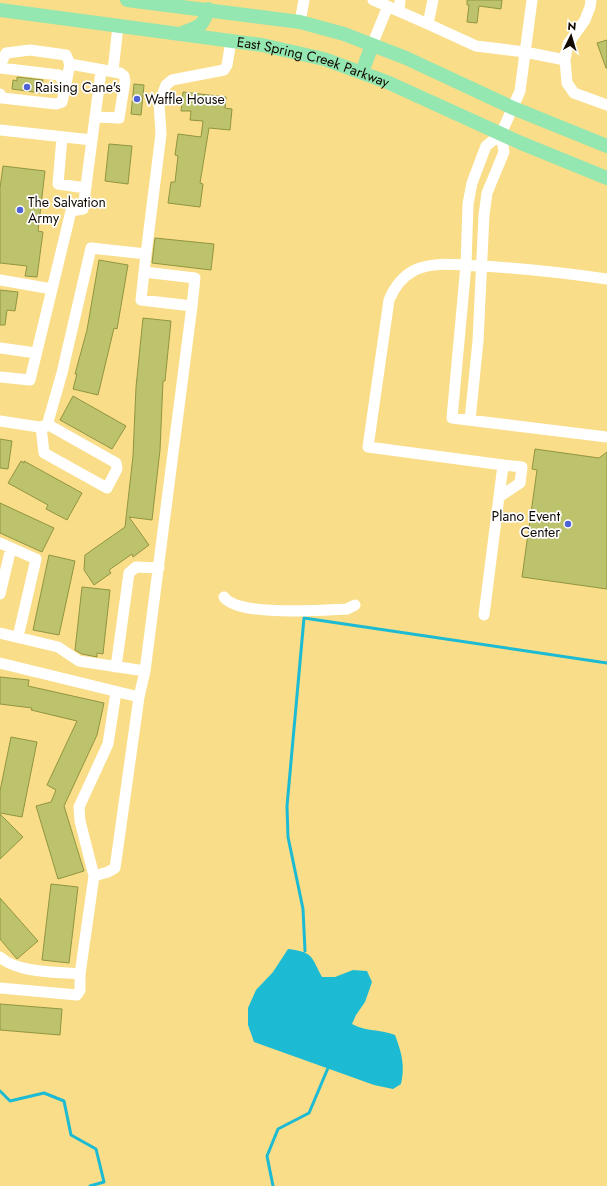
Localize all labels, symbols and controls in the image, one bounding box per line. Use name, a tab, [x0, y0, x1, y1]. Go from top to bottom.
north arrow	[551, 16, 591, 56]
text: N	[567, 18, 577, 34]
street label: East Spring Creek Parkway	[236, 32, 393, 92]
place label: Raising Cane's	[35, 77, 121, 97]
marker: Raising Cane's	[22, 82, 32, 92]
place label: Waffle House	[145, 89, 225, 109]
marker: Waffle House	[132, 94, 142, 104]
place label: The Salvation Army	[28, 192, 106, 228]
marker: The Salvation Army	[15, 205, 25, 215]
place label: Plano Event Center	[492, 506, 561, 542]
marker: Plano Event Center	[563, 519, 573, 529]

